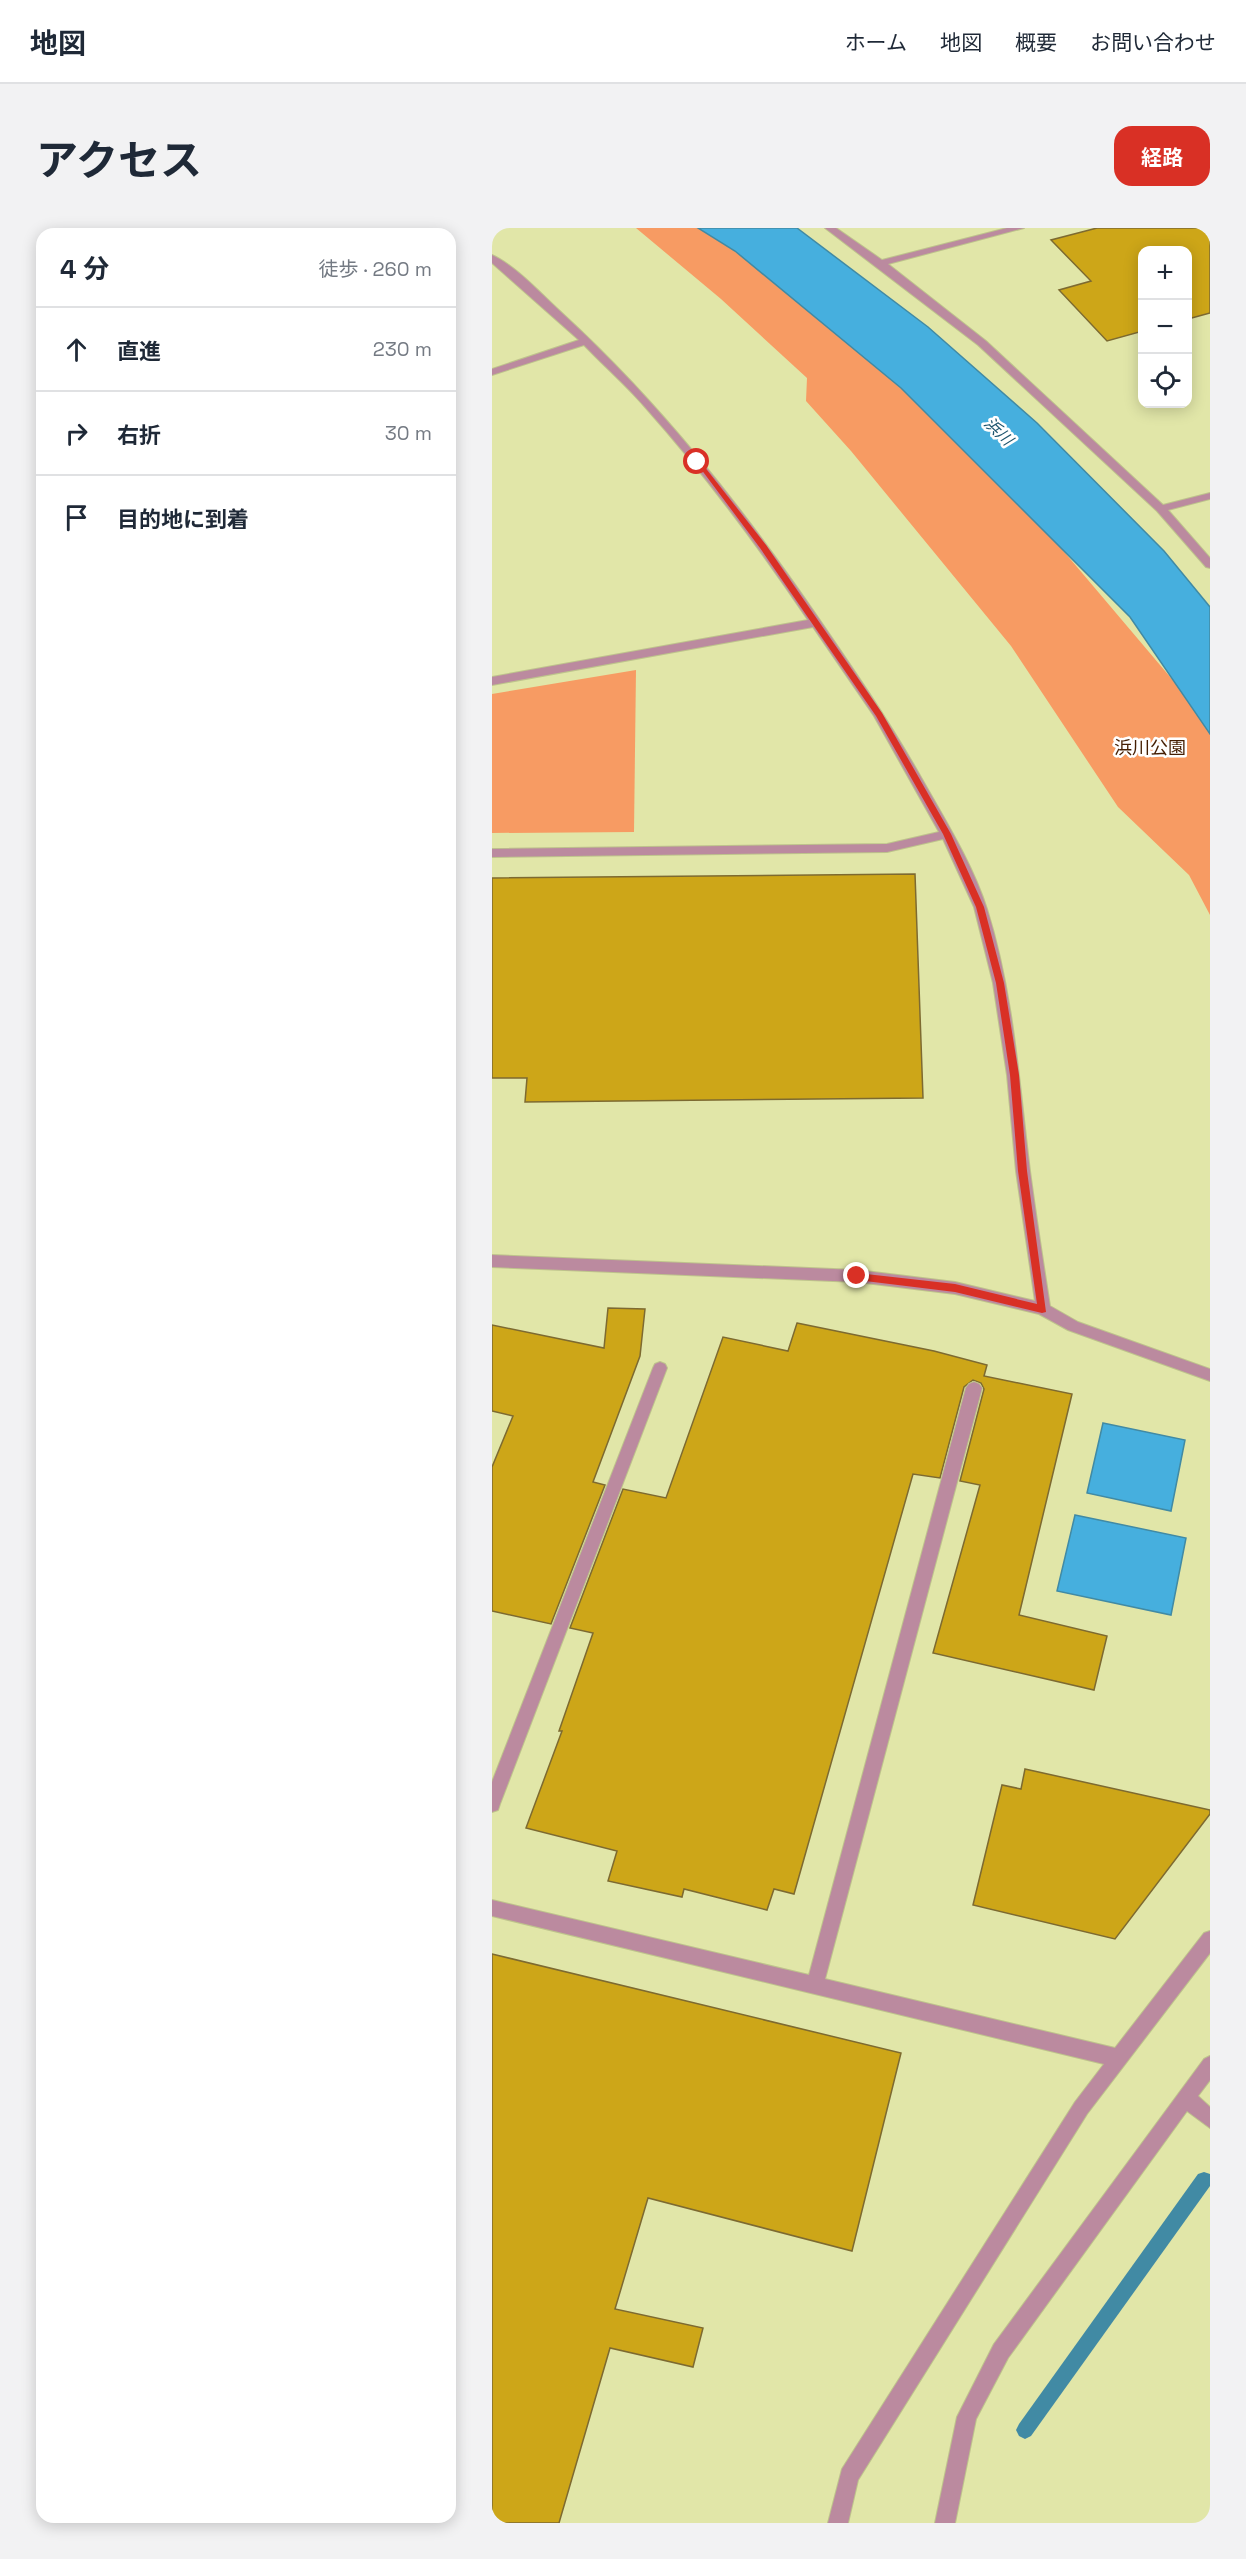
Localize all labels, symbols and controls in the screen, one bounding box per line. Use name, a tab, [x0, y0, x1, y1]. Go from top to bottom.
text: 地図	[30, 25, 86, 61]
text: ホーム	[845, 29, 907, 56]
text: 地図	[940, 29, 982, 56]
text: 概要	[1015, 29, 1057, 56]
text: お問い合わせ	[1090, 29, 1216, 56]
button: 経路	[1114, 126, 1210, 186]
text: アクセス	[36, 134, 202, 187]
map controls	[1138, 246, 1192, 408]
button: +	[1138, 246, 1192, 300]
text: 4 分	[60, 252, 109, 286]
text: 徒歩 · 260 m	[319, 256, 432, 282]
button: −	[1138, 300, 1192, 354]
icon: ahead	[60, 333, 93, 366]
text: 230 m	[373, 336, 432, 362]
text: 直進	[117, 337, 161, 365]
button: locate	[1138, 354, 1192, 408]
water label: 浜川	[980, 413, 1019, 451]
icon: right	[60, 417, 93, 450]
text: 30 m	[385, 420, 432, 446]
text: 右折	[117, 421, 161, 449]
route start	[683, 448, 709, 474]
icon: arrive	[60, 501, 93, 534]
text: 目的地に到着	[117, 505, 249, 533]
park label: 浜川公園	[1114, 736, 1186, 759]
route end	[843, 1262, 869, 1288]

